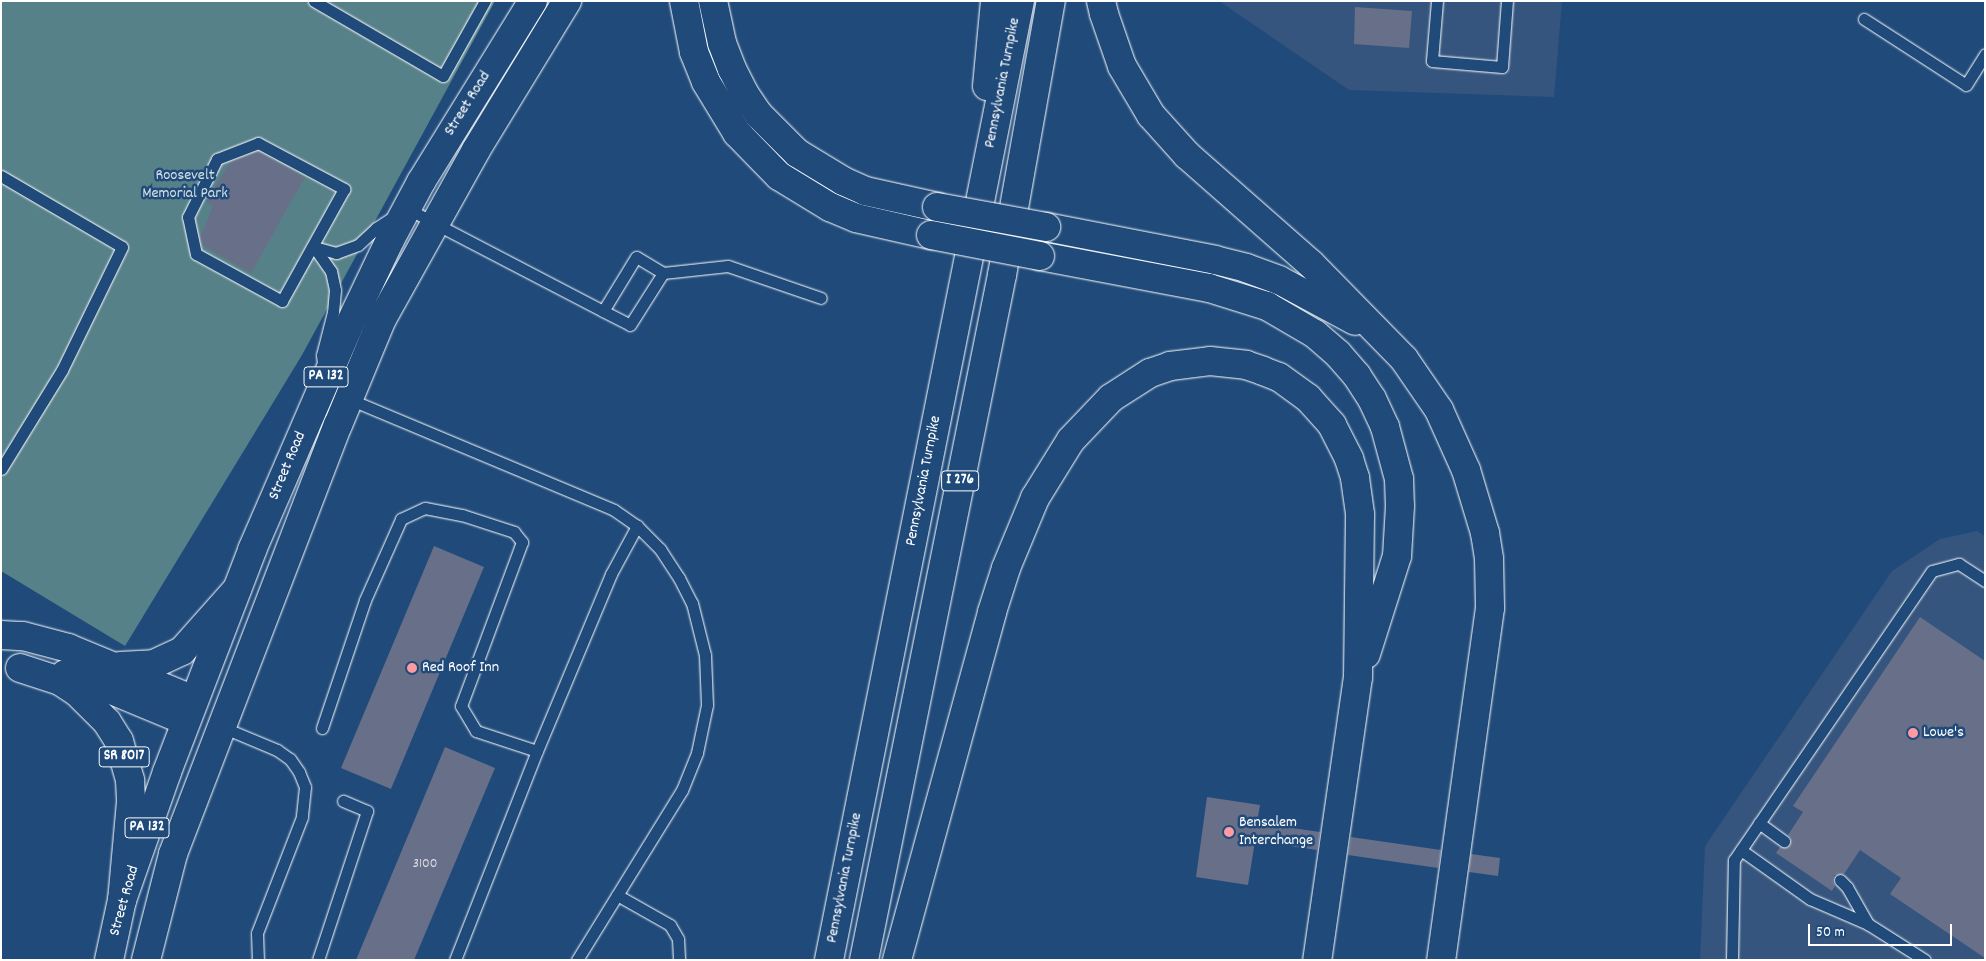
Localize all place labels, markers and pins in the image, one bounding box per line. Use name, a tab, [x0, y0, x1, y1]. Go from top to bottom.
place label: Red Roof Inn	[422, 658, 499, 678]
marker: Red Roof Inn	[406, 662, 418, 674]
place label: Lowe's	[1923, 723, 1964, 743]
marker: Lowe's	[1907, 727, 1919, 739]
place label: Bensalem Interchange	[1239, 813, 1313, 851]
marker: Bensalem Interchange	[1223, 826, 1235, 838]

